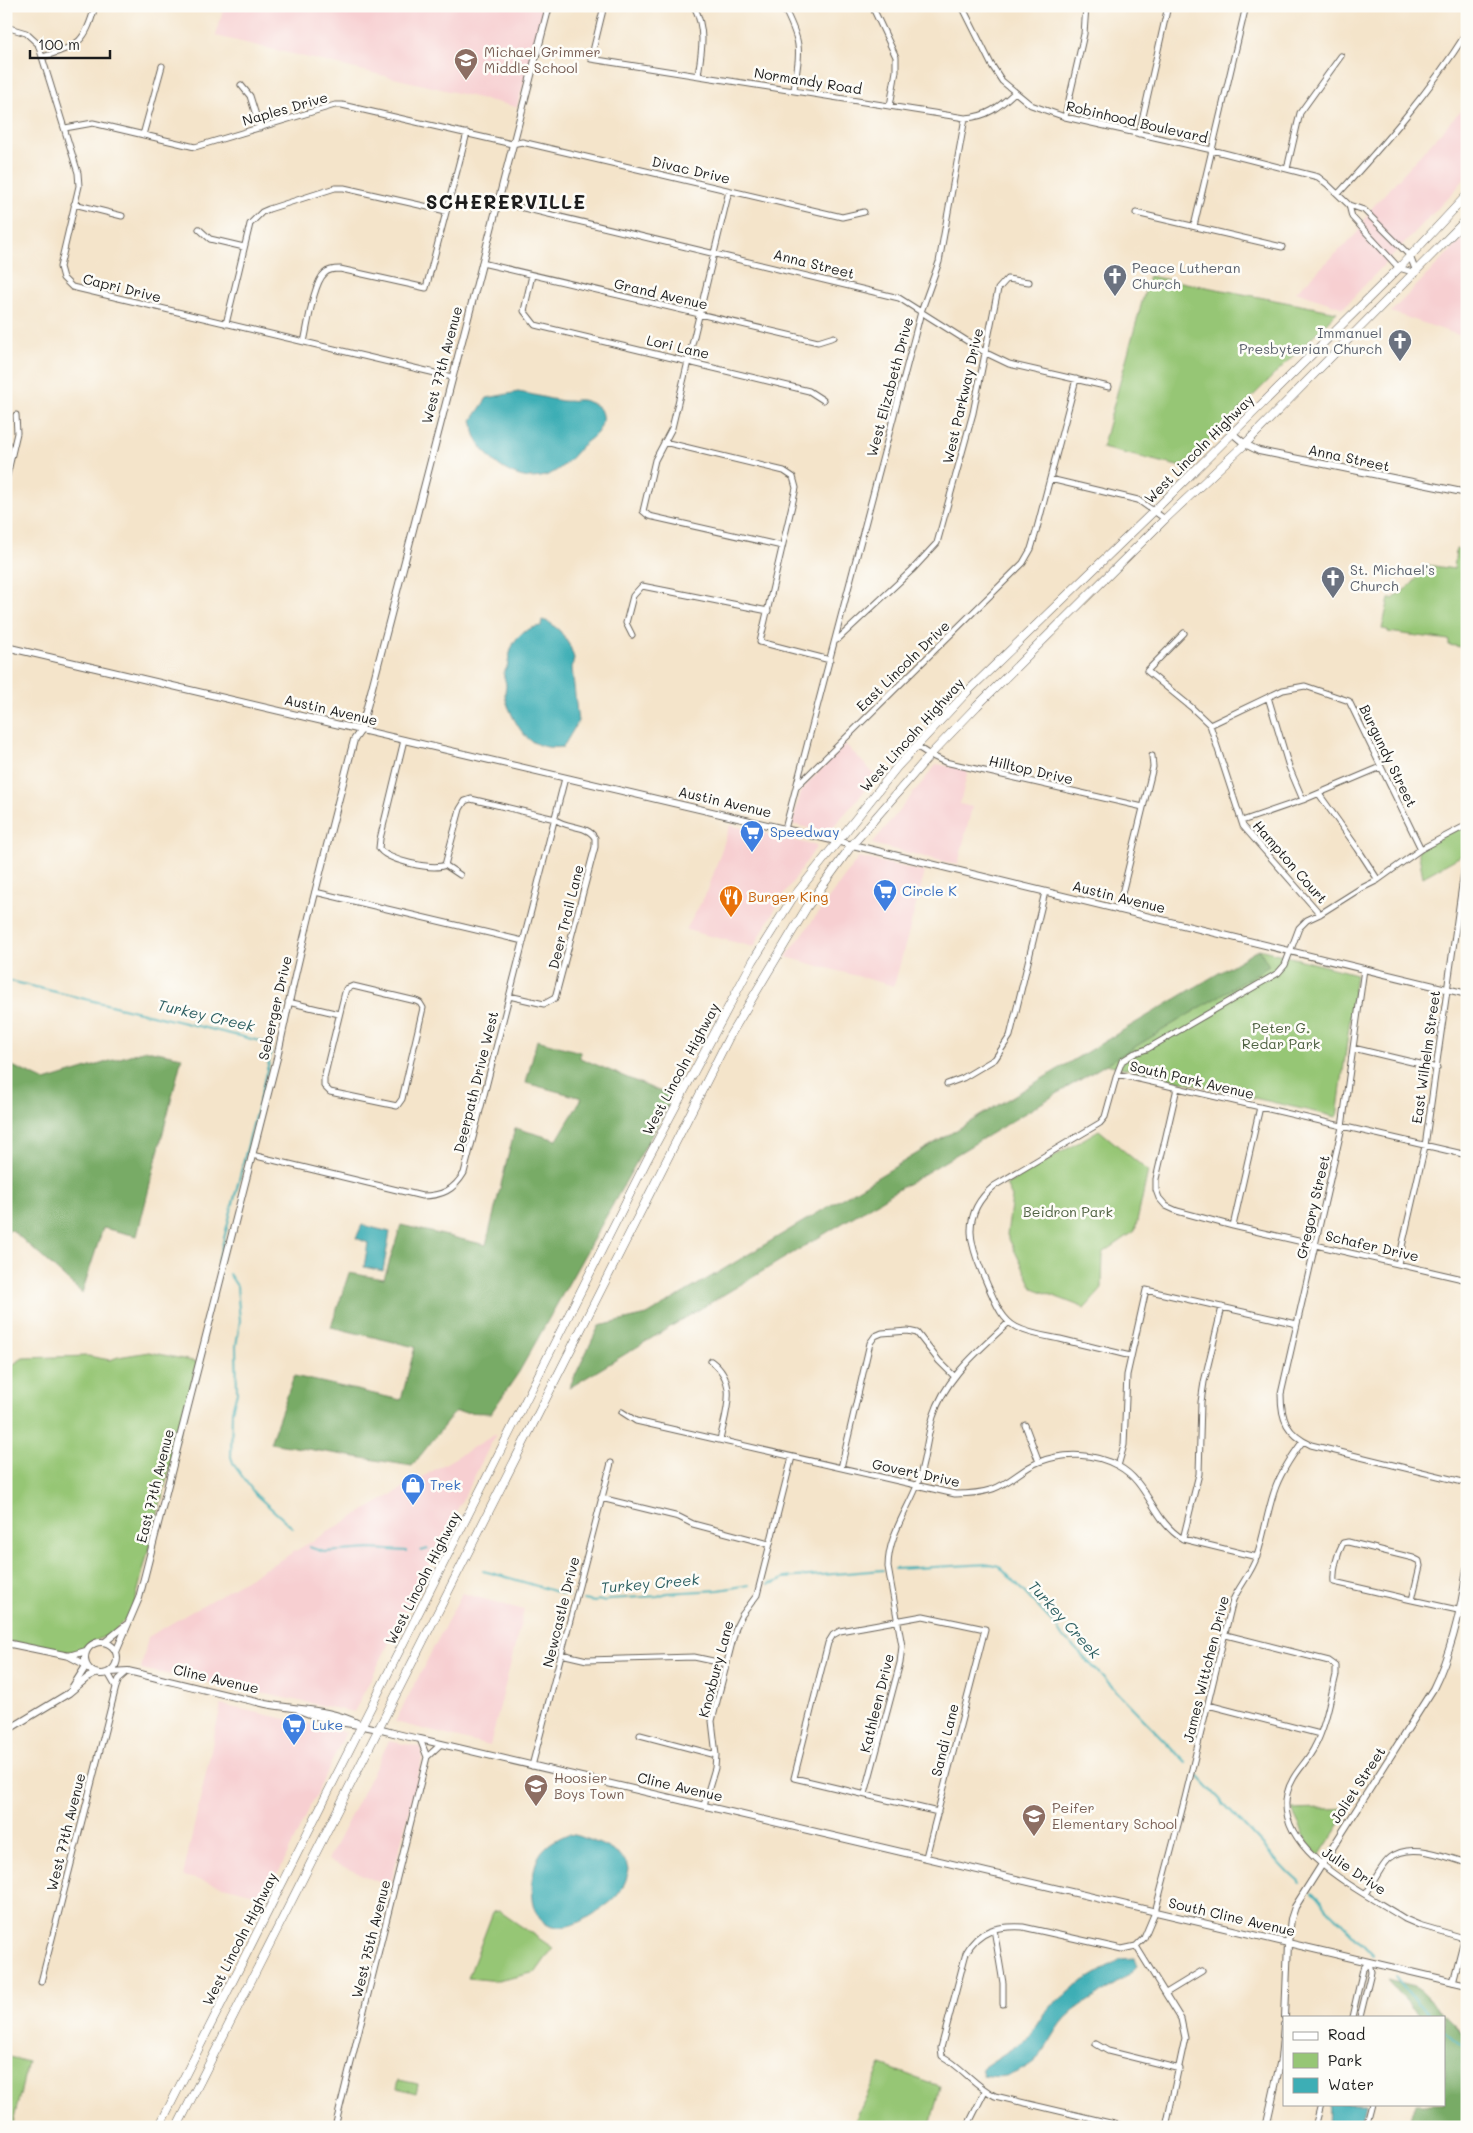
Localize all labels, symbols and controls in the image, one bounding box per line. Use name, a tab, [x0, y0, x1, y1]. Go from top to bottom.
scale bar	[30, 28, 110, 60]
text: 100 m	[38, 34, 80, 54]
place label: Michael Grimmer Middle School	[484, 42, 601, 77]
school or university icon: Michael Grimmer Middle School	[453, 47, 479, 81]
street label: Normandy Road	[753, 63, 863, 98]
street label: Naples Drive	[240, 87, 330, 130]
street label: Robinhood Boulevard	[1064, 96, 1210, 147]
street label: Divac Drive	[650, 151, 732, 188]
district label: SCHERERVILLE	[426, 189, 586, 214]
street label: Anna Street	[772, 244, 857, 283]
place label: Peace Lutheran Church	[1132, 258, 1241, 293]
church icon: Peace Lutheran Church	[1102, 263, 1128, 297]
street label: Capri Drive	[81, 269, 163, 306]
street label: Grand Avenue	[612, 273, 710, 314]
street label: West 77th Avenue	[417, 304, 466, 426]
street label: West Elizabeth Drive	[862, 315, 917, 459]
place label: Immanuel Presbyterian Church	[1239, 323, 1382, 358]
street label: West Parkway Drive	[938, 326, 987, 466]
church icon: Immanuel Presbyterian Church	[1387, 328, 1413, 362]
street label: Lori Lane	[645, 330, 711, 363]
street label: West Lincoln Highway	[1140, 390, 1257, 507]
street label: Anna Street	[1307, 440, 1392, 475]
place label: St. Michael's Church	[1350, 560, 1435, 595]
church icon: St. Michael's Church	[1320, 565, 1346, 599]
street label: East Lincoln Drive	[852, 616, 953, 715]
street label: West Lincoln Highway	[855, 674, 968, 796]
street label: Austin Avenue	[283, 690, 380, 729]
street label: Burgundy Street	[1355, 701, 1422, 810]
street label: Hilltop Drive	[987, 751, 1075, 788]
street label: Austin Avenue	[677, 782, 774, 821]
street label: Hampton Court	[1249, 816, 1332, 907]
supermarket icon: Speedway	[739, 819, 765, 853]
place label: Speedway	[770, 822, 840, 841]
street label: Deer Trail Lane	[543, 863, 588, 971]
street label: Austin Avenue	[1071, 876, 1168, 917]
supermarket icon: Circle K	[872, 878, 898, 912]
place label: Circle K	[902, 881, 957, 900]
restaurant icon: Burger King	[718, 884, 744, 918]
place label: Burger King	[748, 887, 828, 906]
street label: Seberger Drive	[253, 954, 296, 1062]
street label: East Wilhelm Street	[1407, 989, 1444, 1125]
water label: Turkey Creek	[156, 994, 258, 1036]
street label: West Lincoln Highway	[638, 999, 724, 1138]
street label: Deerpath Drive West	[449, 1009, 502, 1155]
park label: Peter G. Redar Park	[1242, 1018, 1320, 1053]
street label: South Park Avenue	[1128, 1056, 1256, 1103]
street label: Gregory Street	[1291, 1153, 1334, 1261]
park label: Beidron Park	[1023, 1202, 1113, 1221]
street label: Schafer Drive	[1324, 1226, 1421, 1265]
street label: East 77th Avenue	[131, 1427, 178, 1545]
street label: Govert Drive	[870, 1454, 962, 1491]
shop icon: Trek	[400, 1472, 426, 1506]
place label: Trek	[430, 1475, 461, 1494]
street label: West Lincoln Highway	[381, 1508, 464, 1648]
street label: Newcastle Drive	[538, 1555, 583, 1669]
water label: Turkey Creek	[600, 1569, 701, 1597]
water label: Turkey Creek	[1024, 1576, 1106, 1663]
street label: James Wittchen Drive	[1178, 1594, 1233, 1744]
street label: Knoxbury Lane	[693, 1618, 738, 1719]
street label: Kathleen Drive	[855, 1651, 898, 1754]
street label: Cline Avenue	[172, 1659, 261, 1698]
street label: Sandi Lane	[926, 1701, 963, 1778]
supermarket icon: Luke	[281, 1712, 307, 1746]
place label: Luke	[312, 1715, 343, 1734]
street label: Joliet Street	[1326, 1743, 1389, 1827]
street label: Cline Avenue	[636, 1767, 725, 1806]
place label: Hoosier Boys Town	[554, 1768, 624, 1803]
street label: West 77th Avenue	[42, 1771, 89, 1893]
school or university icon: Hoosier Boys Town	[523, 1773, 549, 1807]
place label: Peifer Elementary School	[1052, 1798, 1178, 1833]
school or university icon: Peifer Elementary School	[1021, 1803, 1047, 1837]
street label: Julie Drive	[1319, 1842, 1390, 1899]
street label: West Lincoln Highway	[198, 1869, 281, 2009]
street label: West 75th Avenue	[347, 1878, 394, 2000]
street label: South Cline Avenue	[1167, 1893, 1297, 1940]
legend	[1283, 2016, 1446, 2106]
text: Road	[1328, 2024, 1365, 2044]
text: Park	[1328, 2050, 1362, 2070]
text: Water	[1328, 2074, 1374, 2094]

